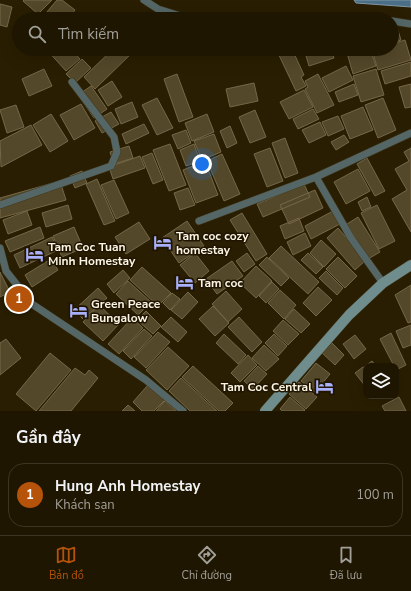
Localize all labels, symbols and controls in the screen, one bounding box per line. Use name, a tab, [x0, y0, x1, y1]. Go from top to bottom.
search box	[12, 12, 399, 56]
icon: search	[26, 23, 48, 45]
text: Tìm kiếm	[58, 24, 119, 44]
your location	[192, 154, 212, 174]
place label: Tam coc cozy homestay	[176, 228, 249, 258]
hotel icon: Tam coc cozy homestay	[153, 233, 173, 253]
place label: Tam Coc Tuan Minh Homestay	[48, 239, 136, 269]
hotel icon: Tam Coc Tuan Minh Homestay	[25, 244, 45, 264]
hotel icon: Tam coc	[175, 273, 195, 293]
place label: Tam coc	[198, 275, 243, 291]
pin: 1	[6, 284, 32, 314]
place label: Green Peace Bungalow	[91, 296, 161, 326]
hotel icon: Green Peace Bungalow	[68, 301, 88, 321]
map controls	[363, 363, 399, 399]
button: layers	[363, 363, 399, 399]
hotel icon: Tam Coc Central	[315, 377, 335, 397]
place label: Tam Coc Central	[221, 379, 312, 395]
text: Gần đây	[16, 426, 81, 449]
text: Hung Anh Homestay	[55, 476, 200, 496]
text: 1	[26, 486, 34, 504]
text: 100 m	[356, 486, 394, 504]
text: Khách sạn	[55, 496, 115, 514]
tab: Bản đồ	[49, 544, 84, 583]
tab: Chỉ đường	[182, 544, 232, 583]
tab: Đã lưu	[330, 544, 362, 583]

